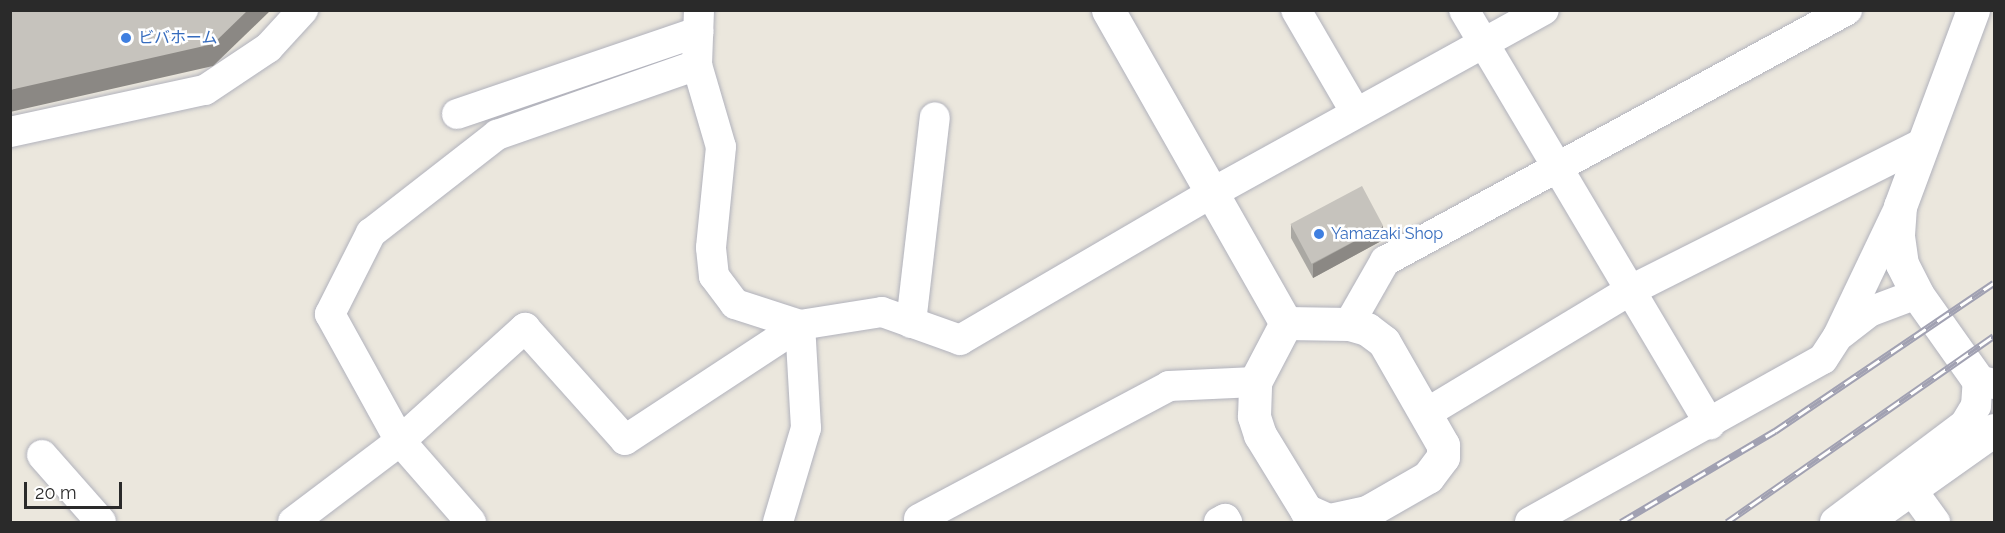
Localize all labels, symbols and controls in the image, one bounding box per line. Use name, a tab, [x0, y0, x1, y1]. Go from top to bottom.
place label: ビバホーム	[138, 28, 218, 48]
marker: ビバホーム	[119, 31, 133, 45]
place label: Yamazaki Shop	[1331, 224, 1443, 244]
marker: Yamazaki Shop	[1312, 227, 1326, 241]
scale bar	[27, 470, 124, 508]
text: 20 m	[35, 482, 77, 503]

